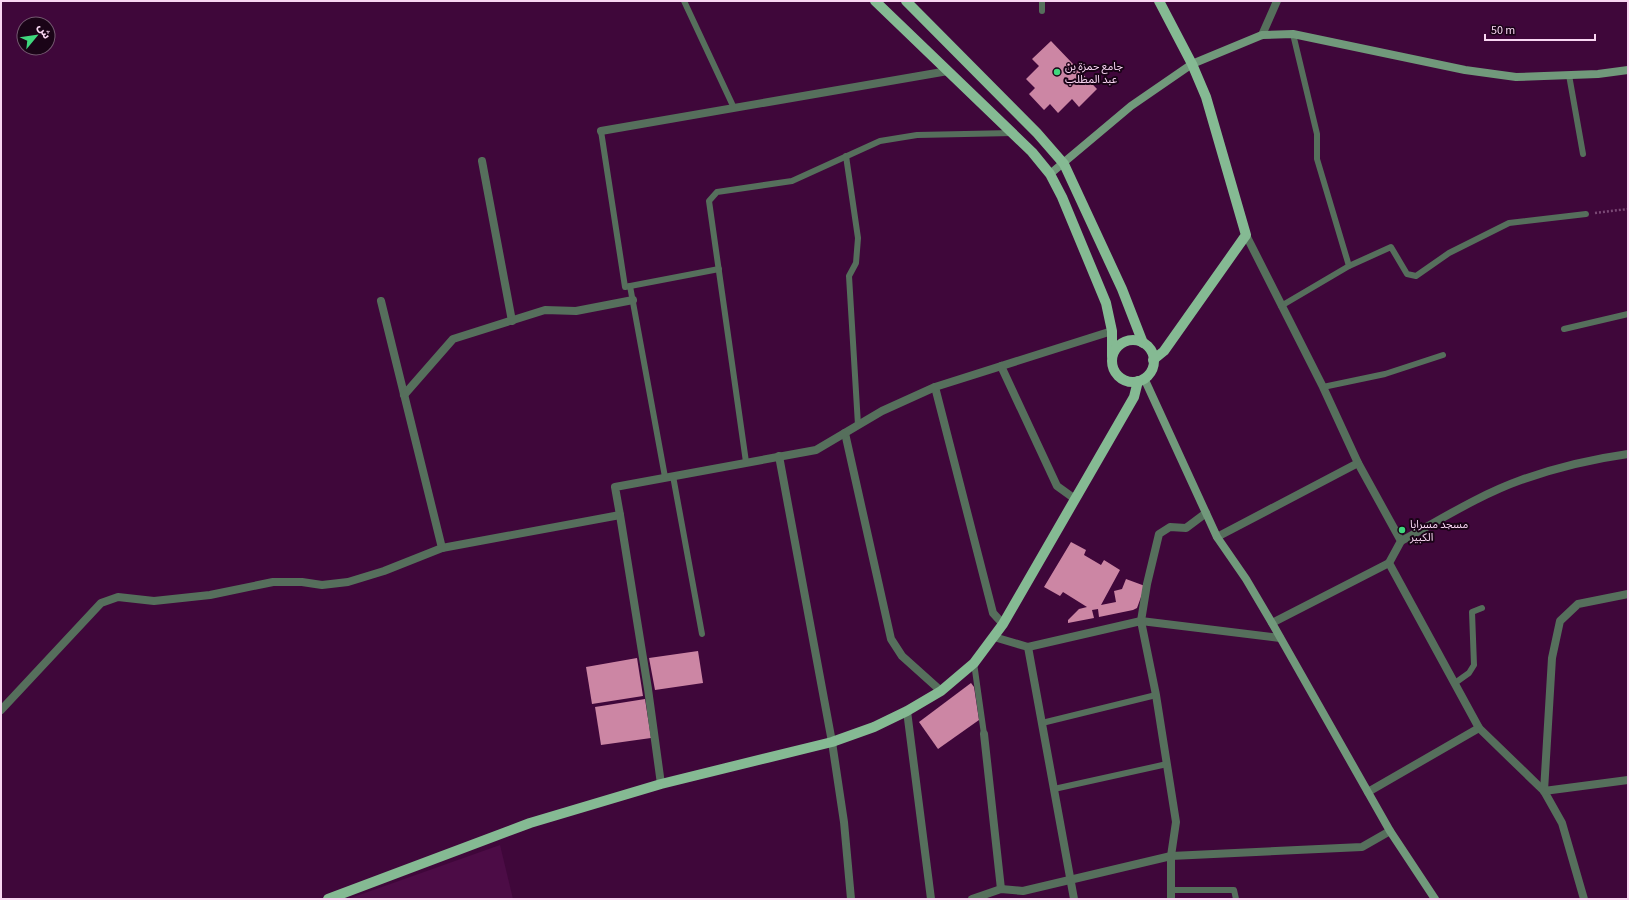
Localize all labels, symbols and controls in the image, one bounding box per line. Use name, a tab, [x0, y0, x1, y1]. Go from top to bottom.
north arrow	[16, 16, 56, 56]
scale bar	[1485, 16, 1595, 42]
text: ش	[34, 21, 55, 42]
text: 50 m	[1491, 22, 1515, 39]
place label: جامع حمزة بن عبد المطلب	[1065, 59, 1123, 87]
marker: جامع حمزة بن عبد المطلب	[1052, 67, 1062, 77]
place label: مسجد مسرابا الكبير	[1409, 517, 1468, 545]
marker: مسجد مسرابا الكبير	[1397, 525, 1407, 535]

